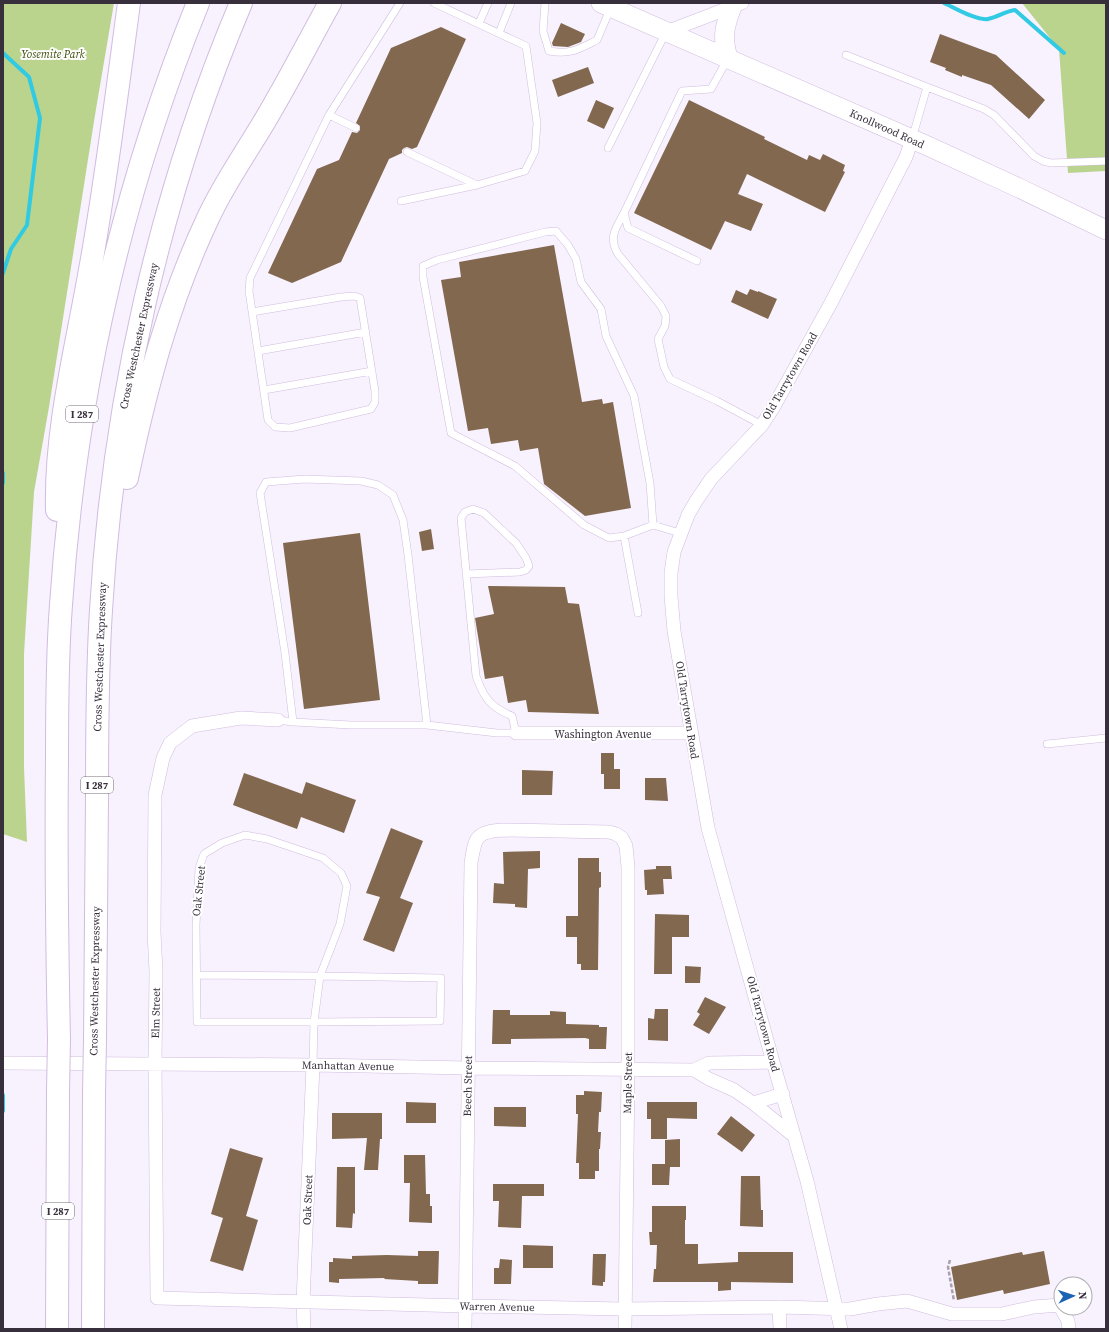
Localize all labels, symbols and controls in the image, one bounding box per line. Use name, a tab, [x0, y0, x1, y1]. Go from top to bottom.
park label: Yosemite Park	[21, 47, 86, 62]
street label: Knollwood Road	[847, 106, 927, 153]
street label: Cross Westchester Expressway	[116, 261, 162, 411]
street label: Old Tarrytown Road	[759, 329, 822, 422]
road number: I 287	[66, 406, 98, 422]
street label: Cross Westchester Expressway	[90, 582, 110, 732]
street label: Old Tarrytown Road	[672, 660, 702, 761]
street label: Washington Avenue	[554, 727, 652, 742]
road number: I 287	[81, 777, 113, 793]
street label: Oak Street	[189, 865, 209, 917]
street label: Cross Westchester Expressway	[86, 906, 104, 1056]
street label: Old Tarrytown Road	[743, 974, 783, 1074]
street label: Elm Street	[148, 987, 164, 1039]
street label: Maple Street	[620, 1052, 636, 1114]
street label: Beech Street	[460, 1055, 476, 1117]
street label: Manhattan Avenue	[302, 1058, 395, 1074]
street label: Oak Street	[300, 1174, 316, 1225]
road number: I 287	[42, 1203, 74, 1219]
north arrow	[1053, 1276, 1093, 1316]
text: N	[1075, 1291, 1090, 1300]
street label: Warren Avenue	[459, 1299, 535, 1315]

